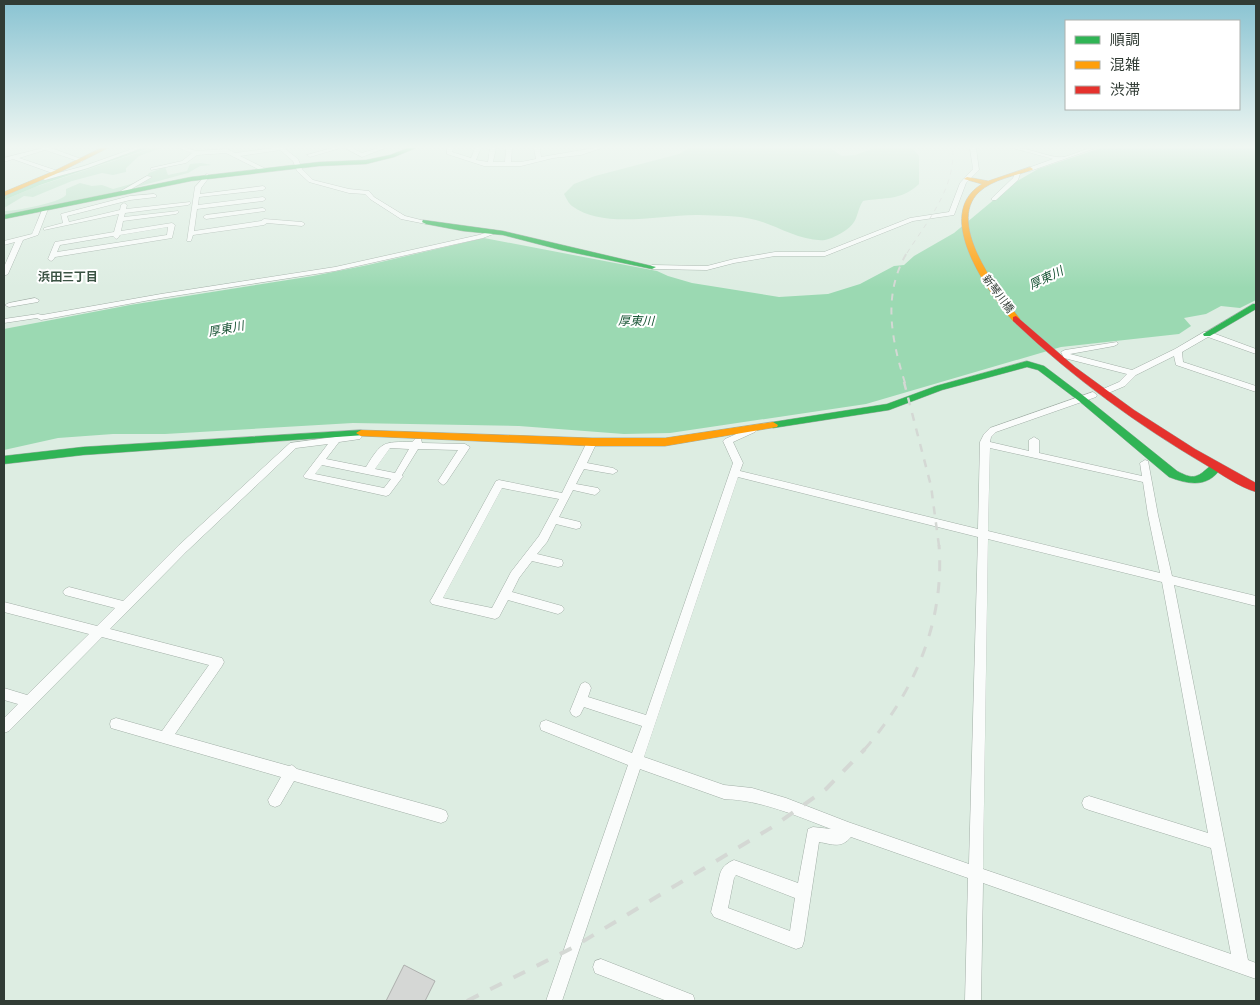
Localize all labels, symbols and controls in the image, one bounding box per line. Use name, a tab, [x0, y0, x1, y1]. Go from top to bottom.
legend	[1065, 20, 1240, 110]
text: 順調	[1110, 31, 1140, 49]
text: 混雑	[1110, 56, 1140, 74]
text: 渋滞	[1110, 81, 1140, 99]
water label: 厚東川	[1027, 263, 1067, 292]
district label: 浜田三丁目	[38, 270, 98, 284]
street label: 新琴川橋	[980, 273, 1016, 315]
water label: 厚東川	[618, 314, 656, 328]
water label: 厚東川	[207, 318, 247, 339]

